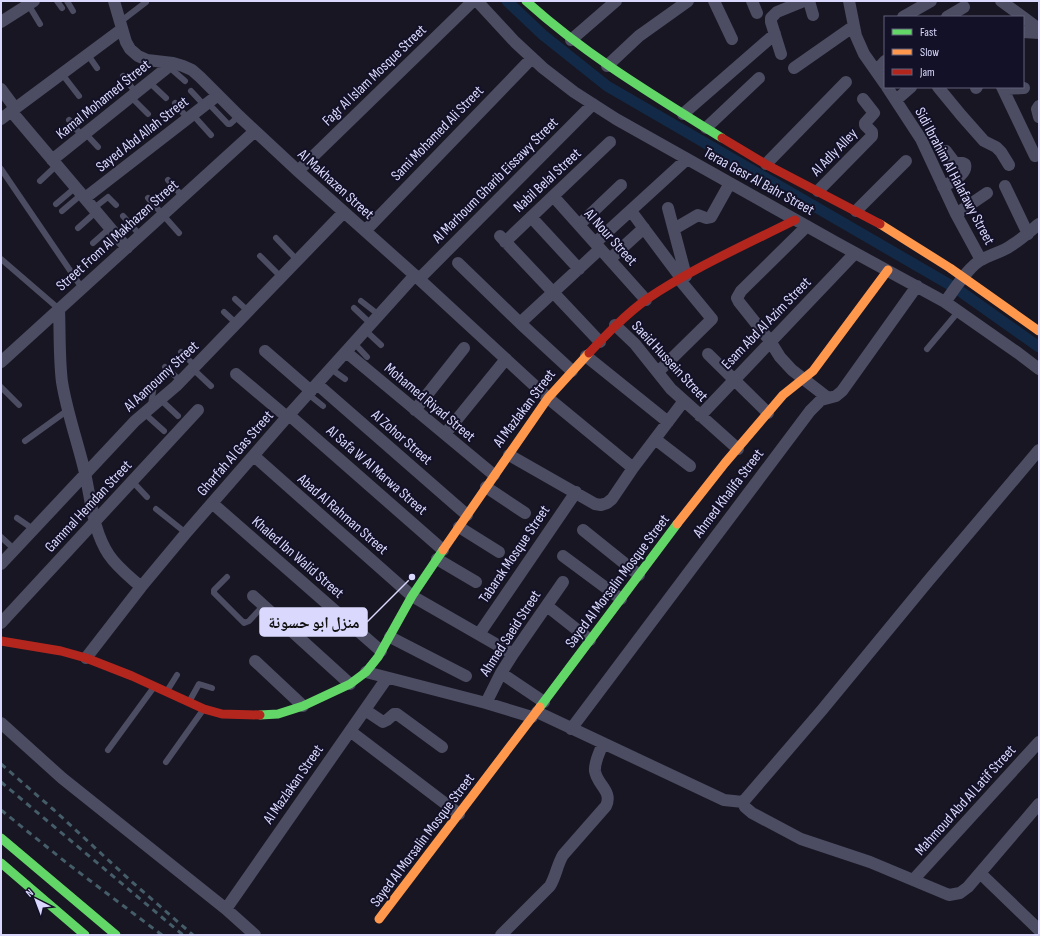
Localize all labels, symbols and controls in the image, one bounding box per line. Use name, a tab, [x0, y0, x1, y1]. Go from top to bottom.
legend	[884, 16, 1024, 88]
street label: Fagr Al Islam Mosque Street	[318, 20, 431, 130]
text: Fast	[920, 25, 937, 40]
text: Slow	[920, 45, 939, 60]
street label: Kamal Mohamed Street	[52, 55, 155, 143]
text: Jam	[919, 65, 935, 80]
street label: Sami Mohamed Ali Street	[387, 81, 488, 185]
street label: Sayed Abd Allah Street	[92, 92, 193, 176]
street label: Sidi Ibrahim Al Halafawy Street	[910, 104, 999, 249]
street label: Al Marhoum Gharib Eissawy Street	[428, 113, 563, 248]
street label: Al Adly Alley	[806, 124, 862, 181]
street label: Teraa Gesr Al Bahr Street	[700, 143, 818, 220]
street label: Nabil Belal Street	[510, 144, 585, 217]
street label: Al Makhazen Street	[293, 145, 378, 224]
street label: Street From Al Makhazen Street	[52, 175, 183, 295]
street label: Al Nour Street	[579, 204, 641, 270]
street label: Esam Abd Al Azim Street	[718, 273, 815, 373]
street label: Saeid Hussein Street	[627, 317, 712, 406]
street label: Al Aamoumy Street	[119, 336, 203, 417]
street label: Mohamed Riyad Street	[380, 359, 479, 446]
street label: Al Mazlakan Street	[488, 365, 560, 452]
street label: Al Zohor Street	[366, 405, 436, 469]
street label: Gharfah Al Gas Street	[193, 406, 278, 500]
street label: Al Safa W Al Marwa Street	[322, 421, 431, 520]
street label: Ahmed Khalifa Street	[688, 445, 768, 542]
street label: Gammal Hemdan Street	[41, 456, 136, 556]
street label: Abad Al Rahman Street	[293, 469, 392, 559]
street label: Tabarak Mosque Street	[475, 501, 554, 607]
street label: Sayed Al Morsalin Mosque Street	[561, 510, 674, 652]
street label: Khaled Ibn Walid Street	[248, 512, 348, 603]
street label: Ahmed Saeid Street	[475, 586, 545, 681]
callout: منزل ابو حسونة	[260, 608, 367, 636]
text: منزل ابو حسونة	[268, 614, 360, 633]
street label: Al Mazlakan Street	[259, 741, 328, 828]
street label: Mahmoud Abd Al Latif Street	[911, 741, 1020, 860]
street label: Sayed Al Morsalin Mosque Street	[366, 769, 479, 911]
north arrow	[16, 880, 56, 920]
text: N	[23, 886, 36, 900]

